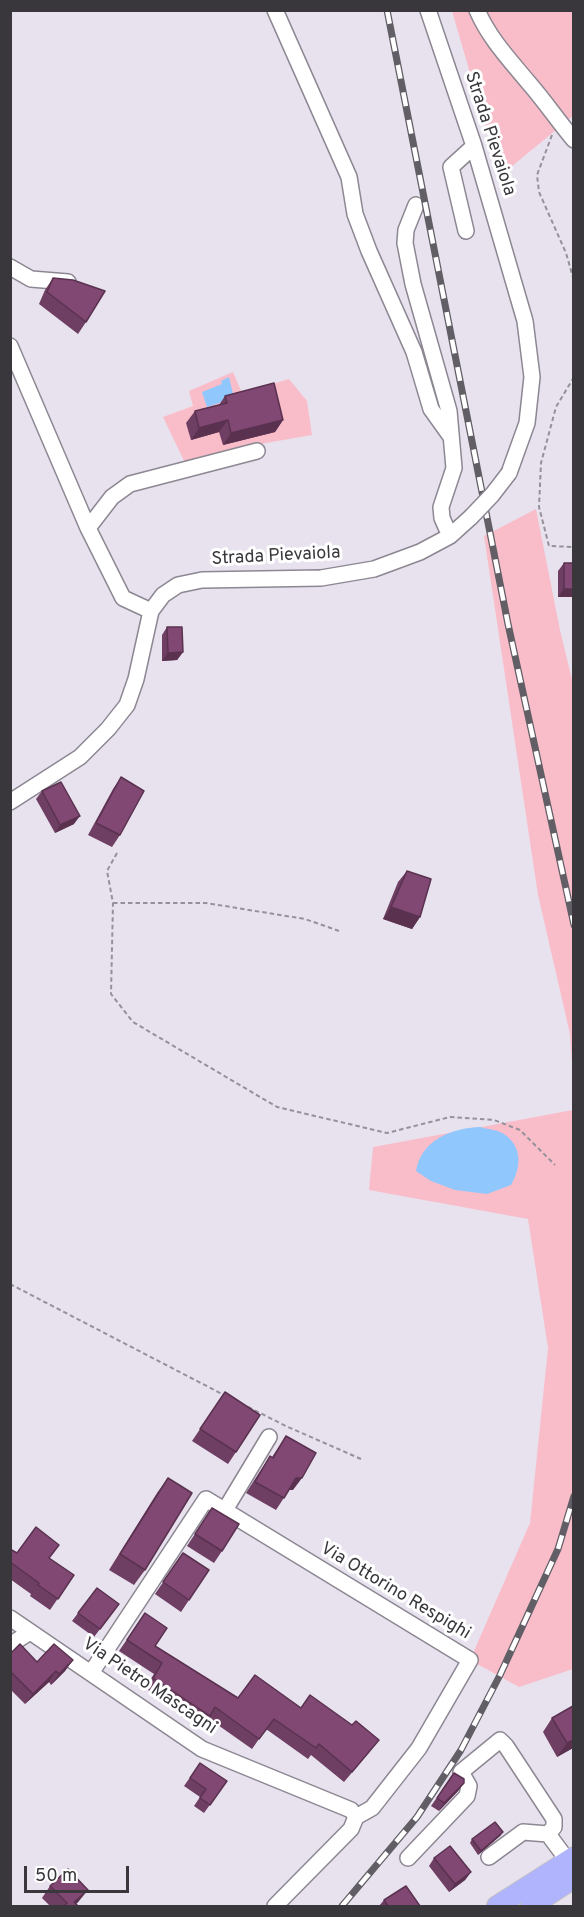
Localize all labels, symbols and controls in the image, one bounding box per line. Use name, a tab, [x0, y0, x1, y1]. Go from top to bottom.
street label: Strada Pievaiola	[459, 69, 519, 199]
street label: Strada Pievaiola	[211, 543, 341, 571]
street label: Via Ottorino Respighi	[316, 1539, 474, 1645]
street label: Via Pietro Mascagni	[78, 1634, 220, 1740]
scale bar	[27, 1854, 132, 1892]
text: 50 m	[35, 1865, 77, 1888]

